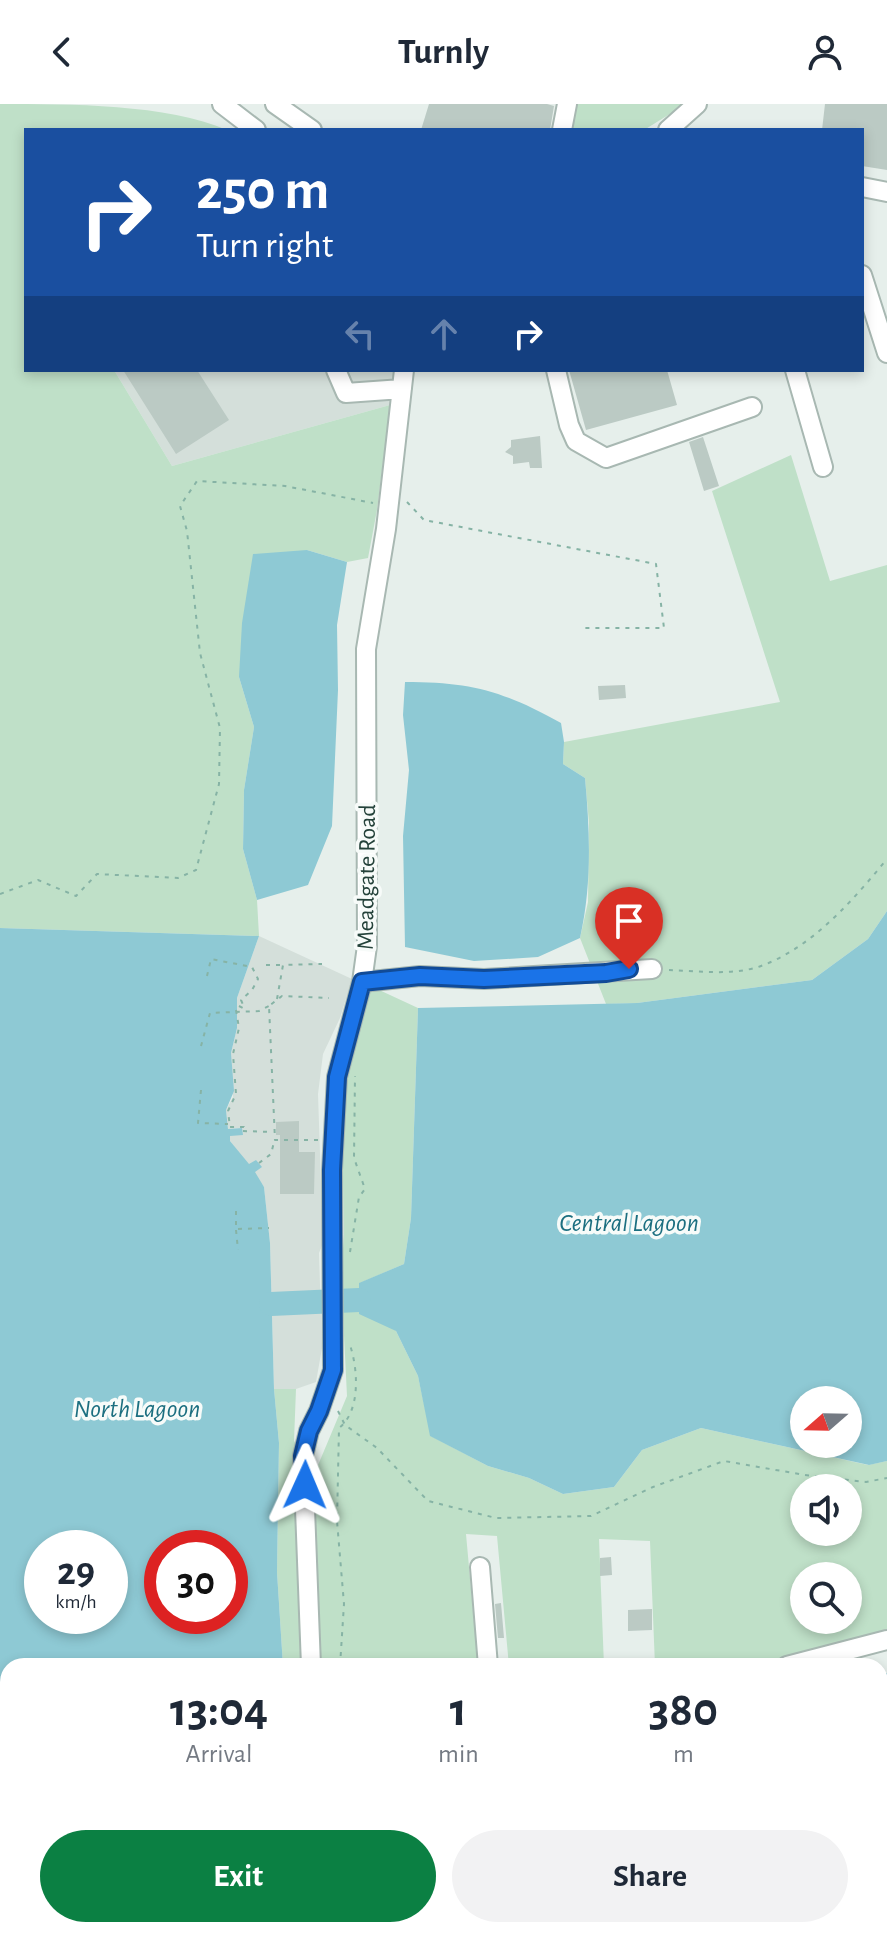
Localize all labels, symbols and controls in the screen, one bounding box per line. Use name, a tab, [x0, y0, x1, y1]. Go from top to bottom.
icon: back	[40, 30, 84, 74]
icon: person	[803, 30, 847, 74]
text: Turnly	[398, 34, 489, 70]
icon: right	[64, 160, 168, 264]
text: 250 m	[196, 163, 329, 219]
text: Turn right	[196, 228, 333, 264]
icon: left	[338, 312, 382, 356]
icon: ahead	[422, 312, 466, 356]
icon: right	[506, 312, 550, 356]
street label: Meadgate Road	[354, 804, 380, 950]
pin	[595, 887, 663, 969]
icon: arrive	[607, 899, 651, 943]
water label: Central Lagoon	[559, 1210, 699, 1236]
north arrow	[790, 1386, 862, 1458]
map controls	[790, 1386, 862, 1634]
water label: North Lagoon	[74, 1396, 200, 1422]
position arrow	[263, 1443, 347, 1527]
button: sound	[790, 1474, 862, 1546]
speed limit sign: 30	[144, 1530, 248, 1634]
text: 29	[57, 1552, 95, 1592]
button: search	[790, 1562, 862, 1634]
text: km/h	[55, 1592, 97, 1612]
text: 13:04	[170, 1687, 268, 1735]
text: 1	[450, 1687, 467, 1735]
text: 380	[649, 1687, 718, 1735]
text: Arrival	[186, 1741, 252, 1767]
text: min	[438, 1741, 479, 1767]
text: m	[673, 1741, 694, 1767]
button: Exit	[40, 1830, 436, 1922]
button: Share	[452, 1830, 848, 1922]

